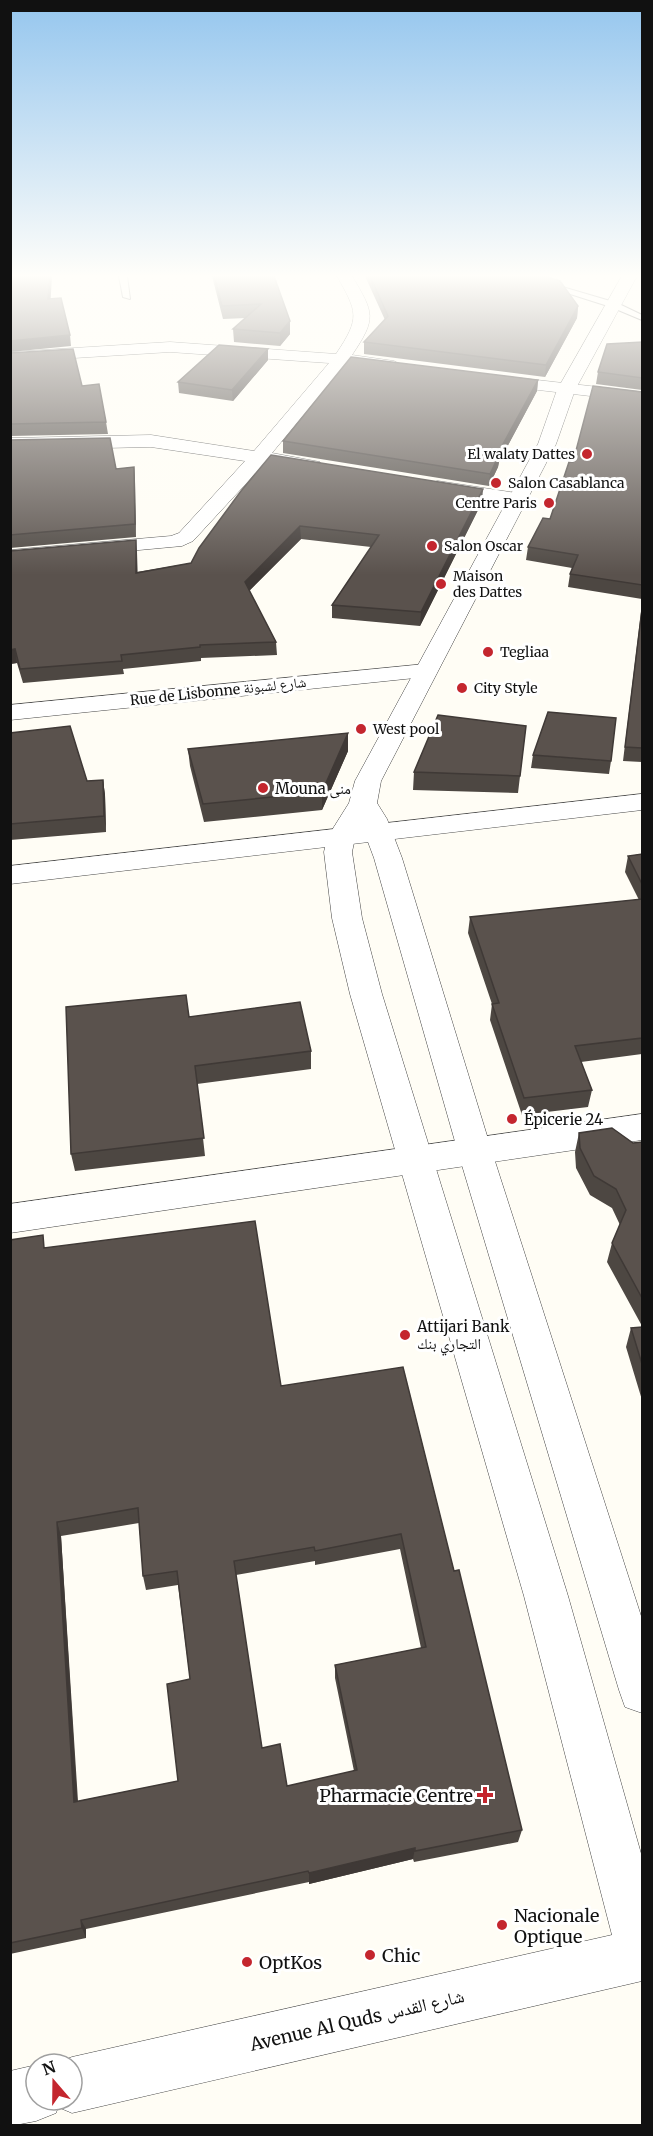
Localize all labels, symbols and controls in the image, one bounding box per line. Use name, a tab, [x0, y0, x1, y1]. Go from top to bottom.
place label: El walaty Dattes	[467, 445, 575, 463]
marker: El walaty Dattes	[580, 447, 594, 461]
place label: Salon Casablanca	[508, 474, 625, 492]
marker: Salon Casablanca	[489, 476, 503, 490]
place label: Centre Paris	[456, 494, 537, 512]
marker: Centre Paris	[542, 496, 556, 510]
place label: Salon Oscar	[444, 537, 523, 555]
marker: Salon Oscar	[425, 539, 439, 553]
place label: Maison des Dattes	[453, 567, 522, 601]
marker: Maison des Dattes	[434, 577, 448, 591]
place label: Tegliaa	[500, 643, 550, 661]
marker: Tegliaa	[481, 645, 495, 659]
street label: Rue de Lisbonne شارع لشبونة	[129, 673, 307, 710]
place label: City Style	[474, 679, 538, 697]
marker: City Style	[455, 681, 469, 695]
place label: West pool	[372, 720, 440, 738]
marker: West pool	[354, 722, 368, 736]
place label: Mouna منى	[275, 779, 351, 799]
marker: Mouna منى	[256, 781, 270, 795]
place label: Épicerie 24	[524, 1109, 603, 1129]
marker: Épicerie 24	[505, 1112, 519, 1126]
place label: Attijari Bank التجاري بنك	[416, 1317, 510, 1355]
marker: Attijari Bank التجاري بنك	[398, 1328, 412, 1342]
place label: Pharmacie Centre	[319, 1784, 473, 1807]
marker: Pharmacie Centre	[478, 1788, 492, 1802]
place label: Nacionale Optique	[514, 1904, 599, 1948]
marker: Nacionale Optique	[495, 1918, 509, 1932]
place label: Chic	[382, 1944, 420, 1967]
marker: Chic	[363, 1948, 377, 1962]
place label: OptKos	[259, 1951, 322, 1974]
marker: OptKos	[240, 1955, 254, 1969]
street label: Avenue Al Quds شارع القدس	[247, 1984, 466, 2056]
north arrow	[24, 2052, 84, 2112]
text: N	[40, 2056, 59, 2079]

